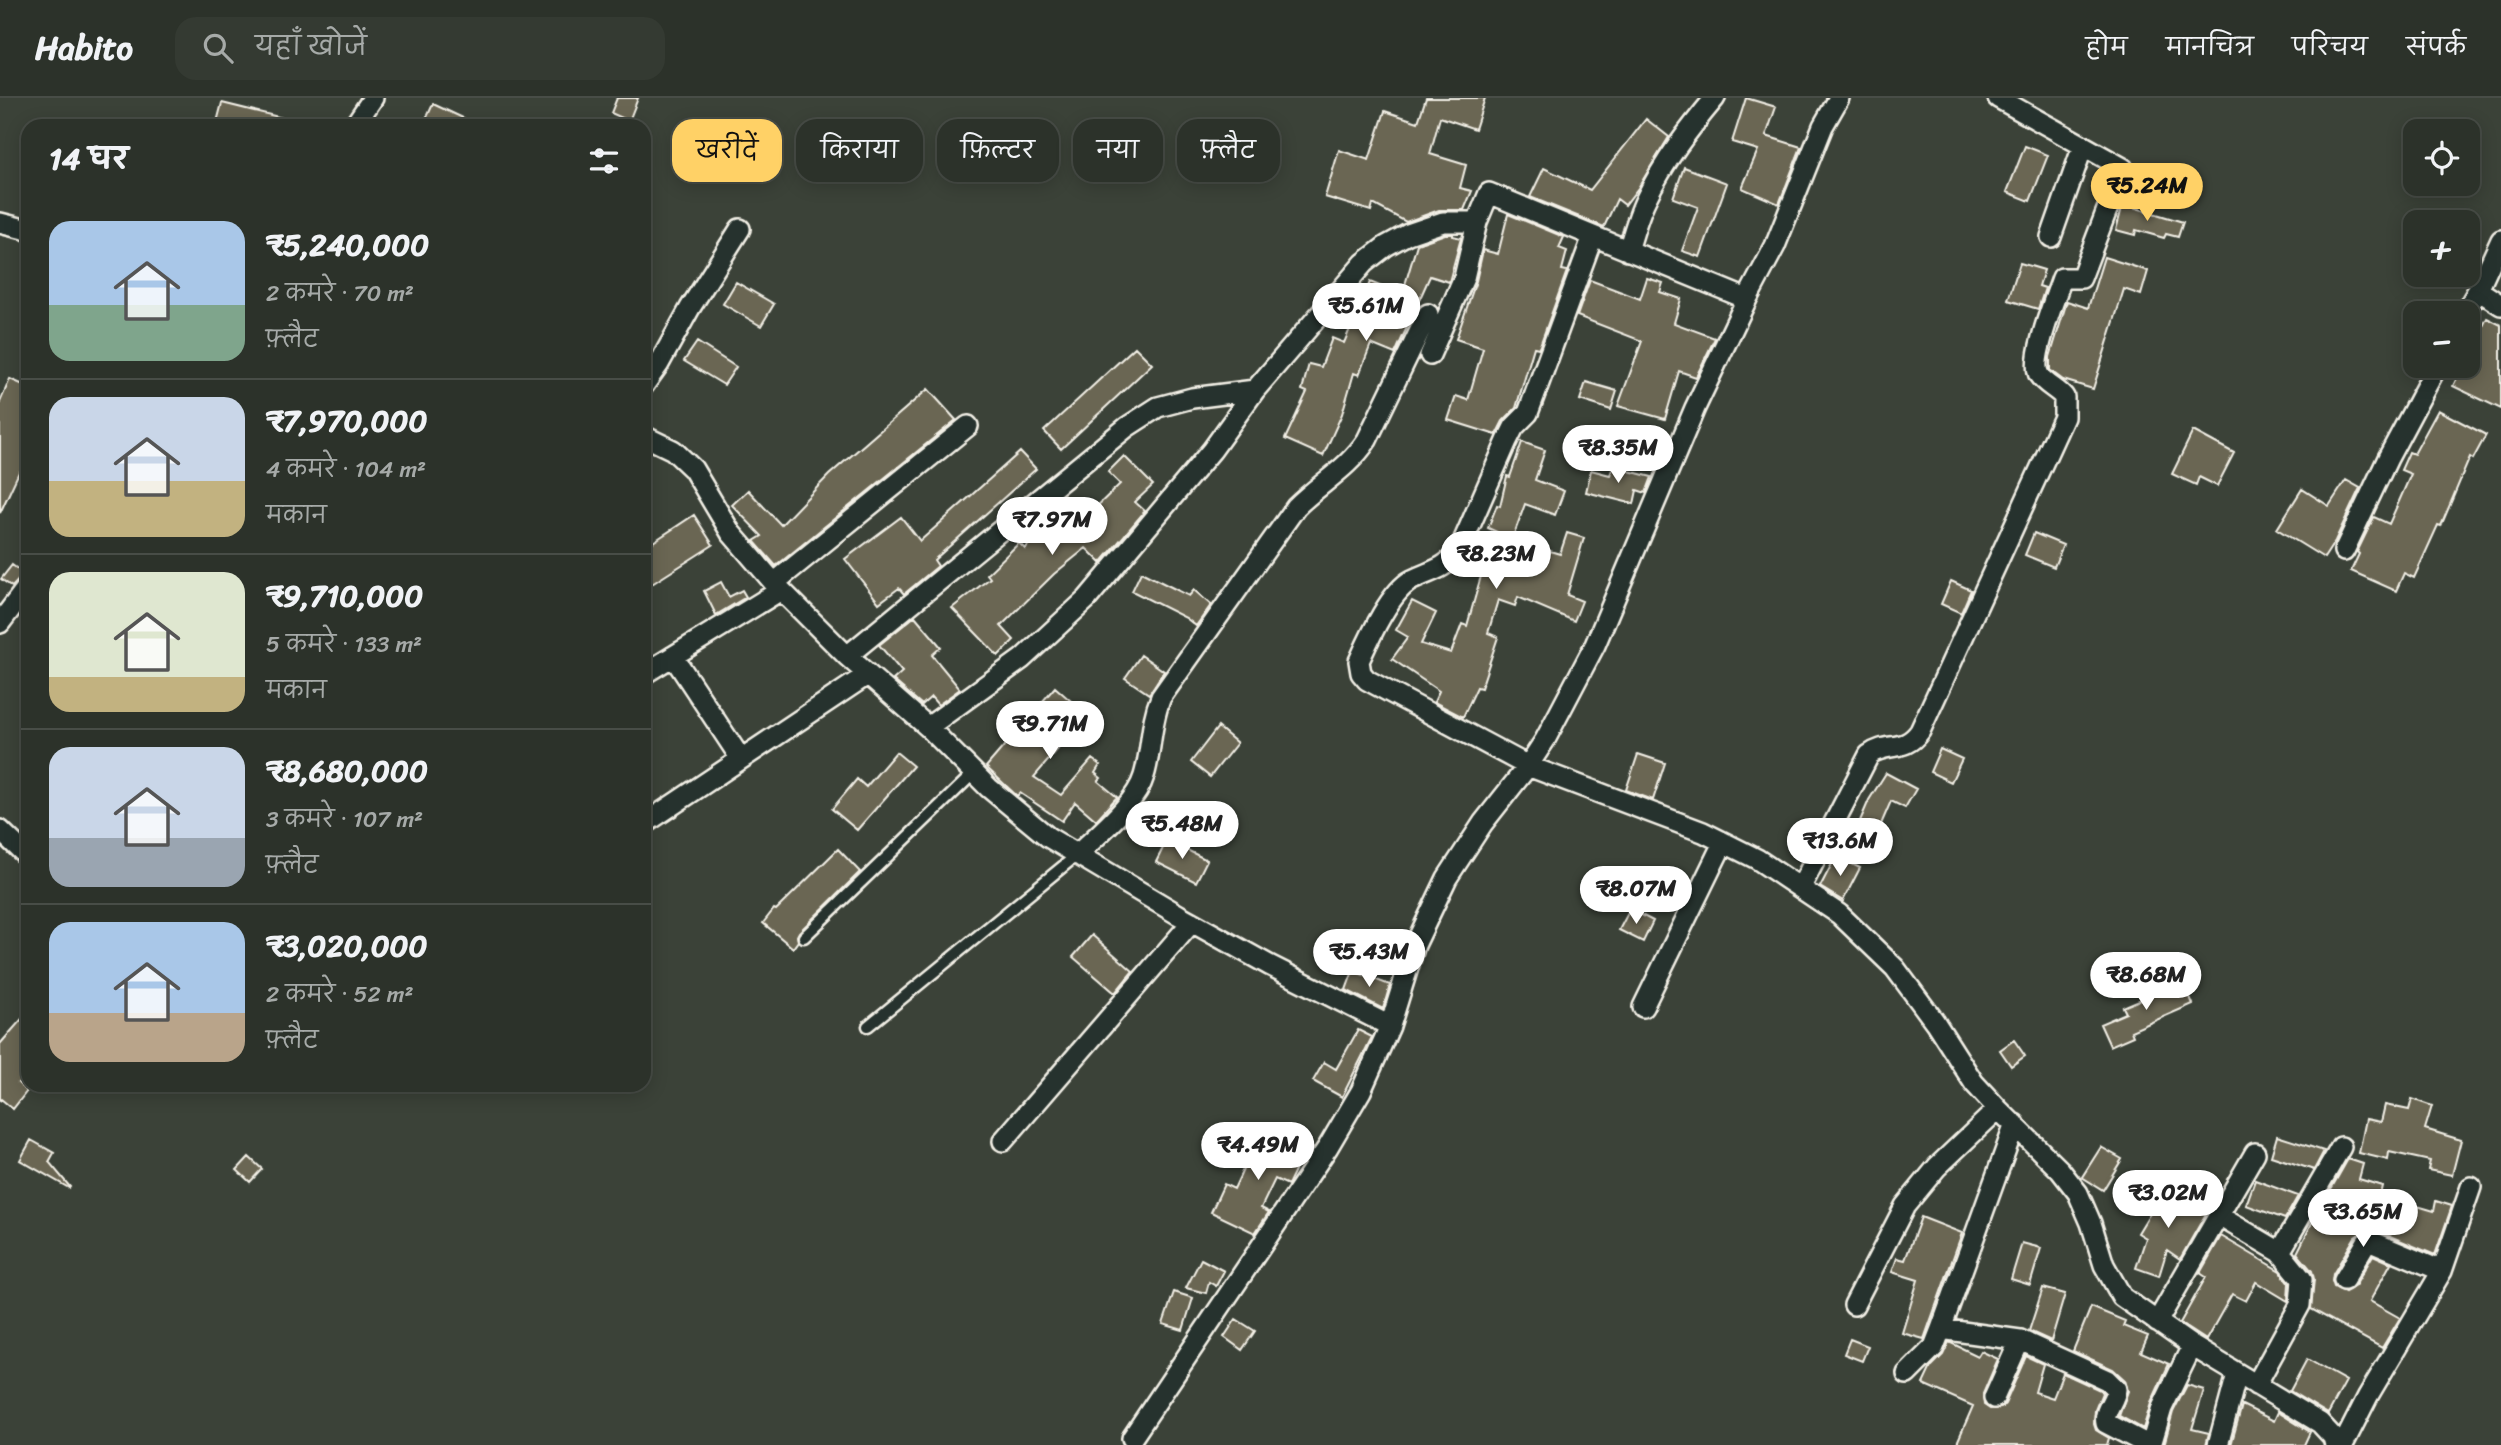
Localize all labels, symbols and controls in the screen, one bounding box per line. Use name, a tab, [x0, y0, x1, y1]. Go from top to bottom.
search box	[175, 17, 665, 80]
text: Habito	[35, 19, 133, 77]
text: यहाँ खोजें	[255, 23, 367, 69]
text: होम	[2085, 26, 2128, 68]
text: मानचित्र	[2166, 26, 2254, 68]
text: परिचय	[2292, 26, 2368, 68]
text: संपर्क	[2406, 26, 2466, 68]
icon: search	[199, 29, 237, 67]
chip: खरीदें	[672, 119, 782, 182]
chip: किराया	[796, 119, 923, 182]
chip: फ़िल्टर	[937, 119, 1059, 182]
chip: नया	[1073, 119, 1163, 182]
chip: फ़्लैट	[1177, 119, 1280, 182]
map controls	[2403, 119, 2480, 378]
button: locate	[2403, 119, 2480, 196]
text: 14 घर	[49, 132, 128, 186]
icon: filters	[585, 142, 623, 180]
pin: ₹5.24M	[2090, 164, 2204, 223]
text: ₹5.24M	[2107, 165, 2187, 206]
button: +	[2403, 210, 2480, 287]
text: ₹5,240,000	[266, 218, 429, 272]
icon: home	[105, 249, 189, 333]
text: 2 कमरे · 70 m²	[266, 273, 414, 314]
pin: ₹5.61M	[1309, 284, 1423, 343]
text: ₹5.61M	[1328, 285, 1404, 326]
button: −	[2403, 301, 2480, 378]
text: फ़्लैट	[266, 319, 318, 360]
text: ₹7,970,000	[266, 394, 427, 448]
icon: home	[105, 425, 189, 509]
pin: ₹8.35M	[1561, 426, 1675, 485]
text: ₹8.35M	[1578, 427, 1658, 468]
text: 4 कमरे · 104 m²	[266, 449, 426, 490]
text: मकान	[266, 495, 327, 536]
pin: ₹7.97M	[995, 498, 1109, 557]
text: ₹7.97M	[1013, 499, 1091, 540]
pin: ₹8.23M	[1439, 532, 1553, 591]
text: ₹8.23M	[1457, 533, 1535, 574]
text: ₹9,710,000	[266, 569, 423, 623]
icon: home	[105, 600, 189, 684]
text: 5 कमरे · 133 m²	[266, 624, 422, 665]
text: मकान	[266, 670, 327, 711]
pin: ₹9.71M	[993, 702, 1107, 761]
text: ₹9.71M	[1012, 703, 1088, 744]
text: ₹8,680,000	[266, 744, 428, 798]
icon: home	[105, 775, 189, 859]
text: 3 कमरे · 107 m²	[266, 799, 423, 840]
pin: ₹5.48M	[1125, 802, 1239, 861]
text: ₹5.48M	[1142, 803, 1222, 844]
pin: ₹13.6M	[1783, 818, 1897, 878]
text: ₹13.6M	[1803, 820, 1877, 861]
text: फ़्लैट	[266, 845, 318, 886]
pin: ₹8.07M	[1579, 866, 1693, 926]
text: ₹8.07M	[1596, 868, 1676, 909]
text: ₹3,020,000	[266, 919, 428, 973]
pin: ₹5.43M	[1312, 930, 1426, 989]
text: ₹5.43M	[1329, 931, 1409, 972]
icon: home	[105, 950, 189, 1034]
pin: ₹8.68M	[2089, 953, 2203, 1012]
text: ₹8.68M	[2106, 954, 2186, 995]
text: 2 कमरे · 52 m²	[266, 974, 414, 1015]
text: फ़्लैट	[266, 1020, 318, 1061]
pin: ₹4.49M	[1201, 1122, 1315, 1182]
text: ₹4.49M	[1217, 1124, 1299, 1165]
pin: ₹3.02M	[2111, 1170, 2225, 1230]
text: ₹3.02M	[2128, 1172, 2208, 1213]
pin: ₹3.65M	[2306, 1190, 2420, 1249]
text: ₹3.65M	[2324, 1191, 2402, 1232]

